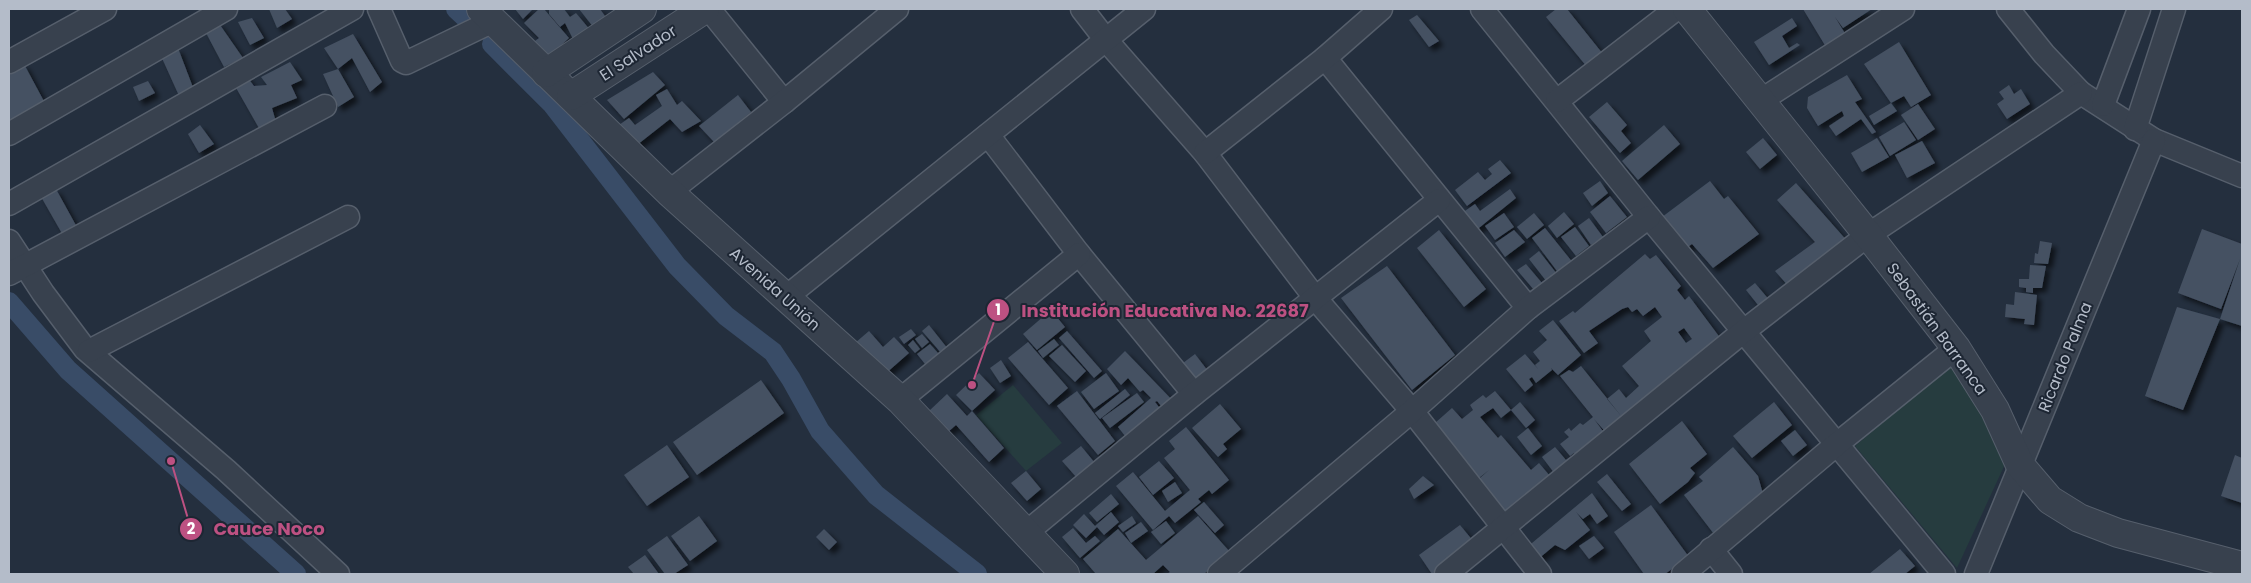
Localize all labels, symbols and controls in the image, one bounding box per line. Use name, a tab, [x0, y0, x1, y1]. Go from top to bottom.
street label: El Salvador	[595, 20, 681, 86]
street label: Avenida Unión	[724, 242, 826, 336]
street label: Sebastián Barranca	[1881, 258, 1993, 400]
callout: Institución Educativa No. 22687	[986, 294, 1318, 327]
text: Institución Educativa No. 22687	[1021, 298, 1309, 323]
text: 1	[995, 299, 1001, 320]
street label: Ricardo Palma	[2032, 299, 2098, 415]
callout: Cauce Noco	[178, 512, 334, 545]
text: Cauce Noco	[213, 516, 325, 541]
text: 2	[187, 518, 196, 539]

